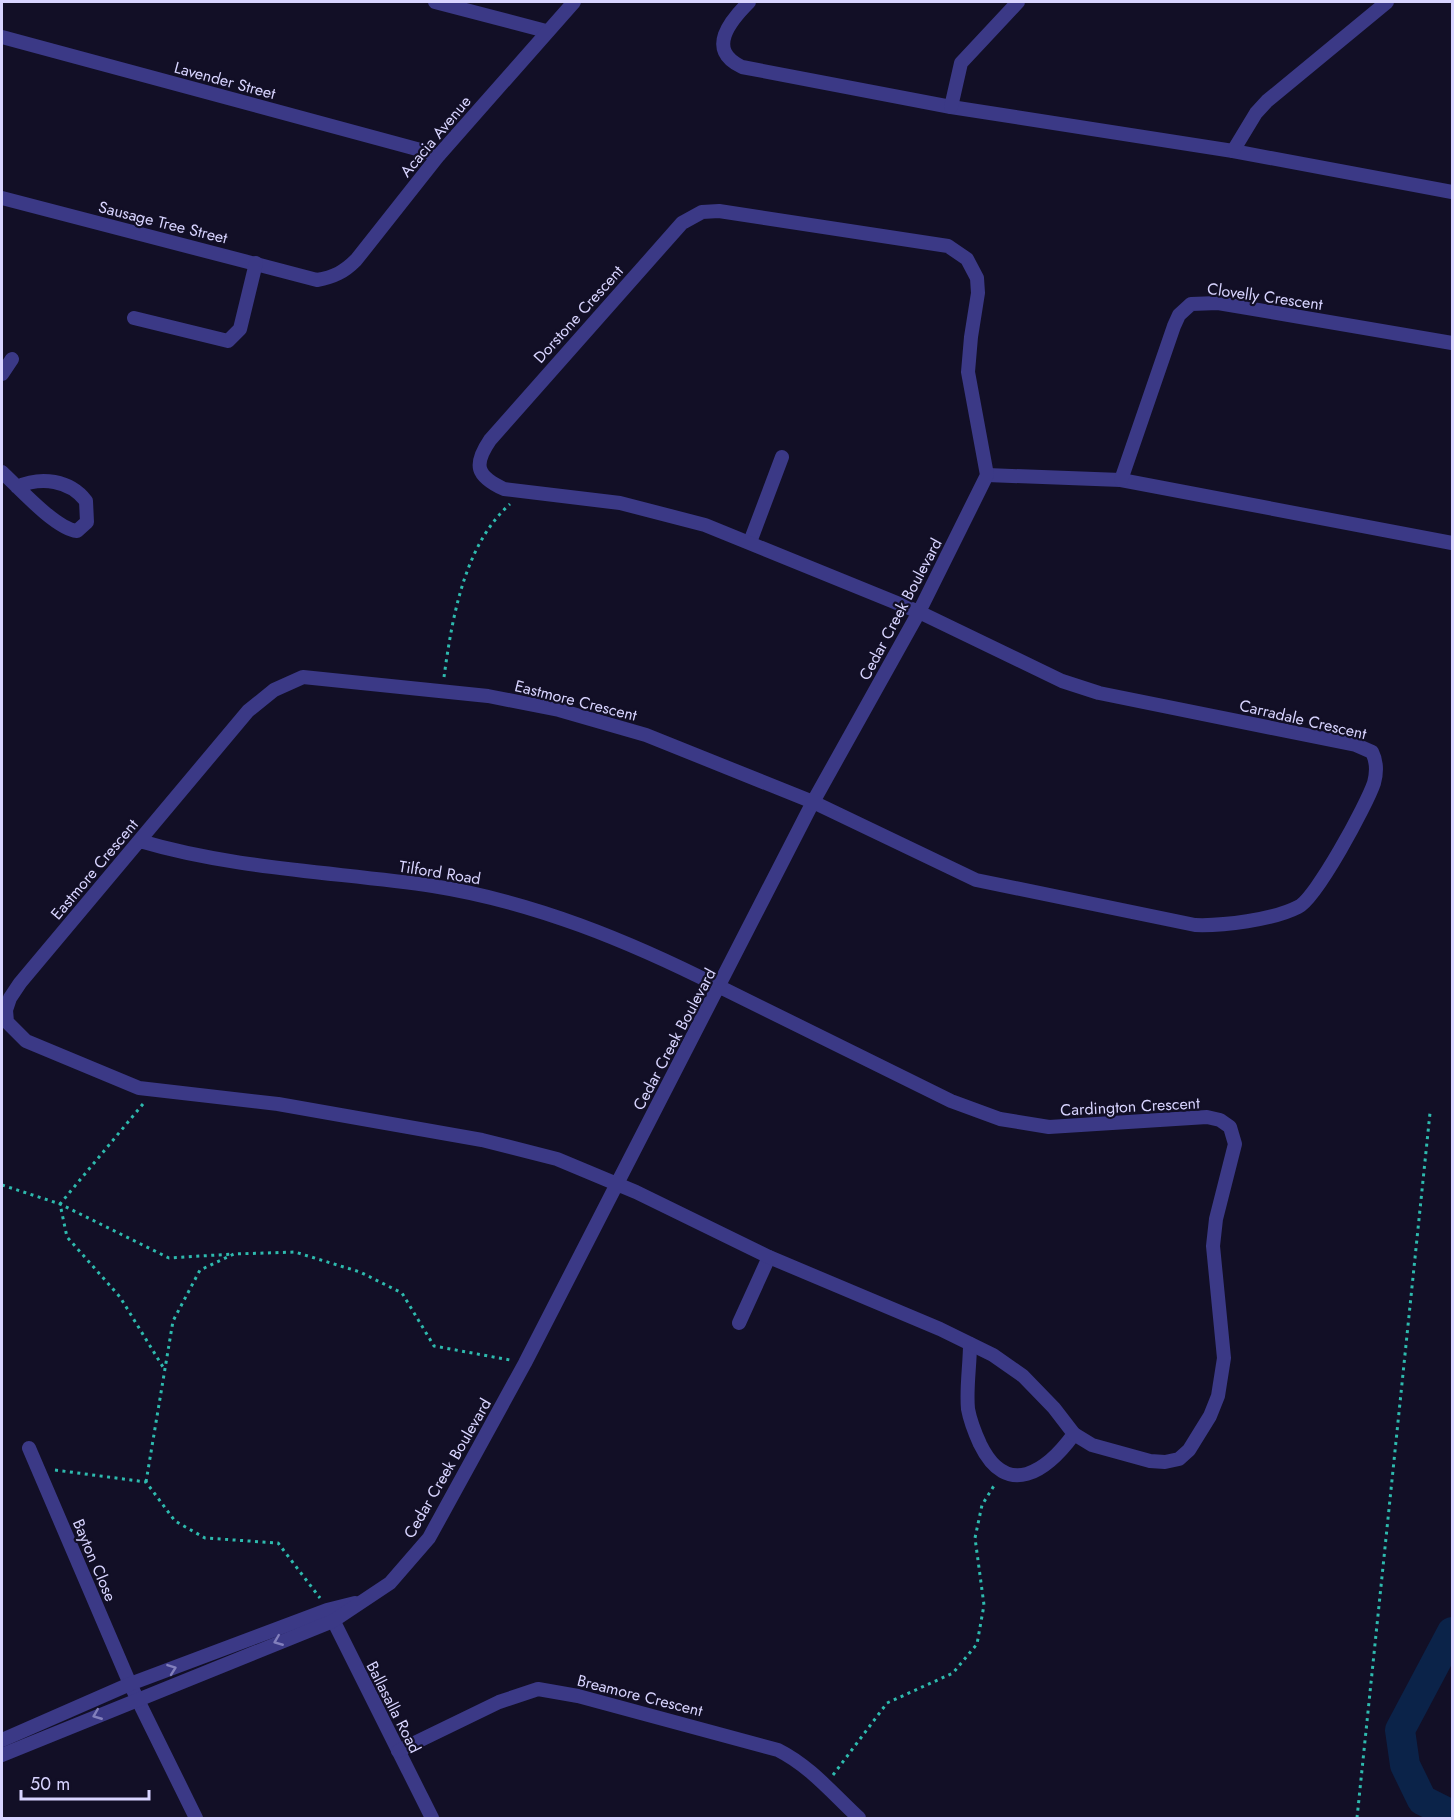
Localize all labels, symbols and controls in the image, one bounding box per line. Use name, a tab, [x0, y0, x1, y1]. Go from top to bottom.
street label: Lavender Street	[172, 56, 278, 105]
street label: Acacia Avenue	[394, 91, 476, 182]
street label: Sausage Tree Street	[96, 195, 230, 250]
street label: Dorstone Crescent	[528, 260, 629, 368]
street label: Clovelly Crescent	[1206, 277, 1324, 316]
street label: Cedar Creek Boulevard	[853, 534, 948, 684]
street label: Eastmore Crescent	[512, 674, 640, 727]
street label: Carradale Crescent	[1237, 694, 1369, 745]
street label: Eastmore Crescent	[45, 814, 144, 925]
street label: Tilford Road	[397, 855, 482, 890]
street label: Cedar Creek Boulevard	[627, 964, 722, 1114]
street label: Cardington Crescent	[1060, 1091, 1201, 1122]
street label: Cedar Creek Boulevard	[398, 1394, 497, 1542]
street label: Bayton Close	[67, 1515, 122, 1605]
one-way arrow	[273, 1634, 284, 1646]
street label: Ballasalla Road	[361, 1657, 427, 1757]
one-way arrow	[166, 1664, 177, 1677]
street label: Breamore Crescent	[575, 1669, 705, 1722]
one-way arrow	[93, 1708, 103, 1721]
scale bar	[21, 1763, 148, 1801]
text: 50 m	[30, 1771, 70, 1797]

